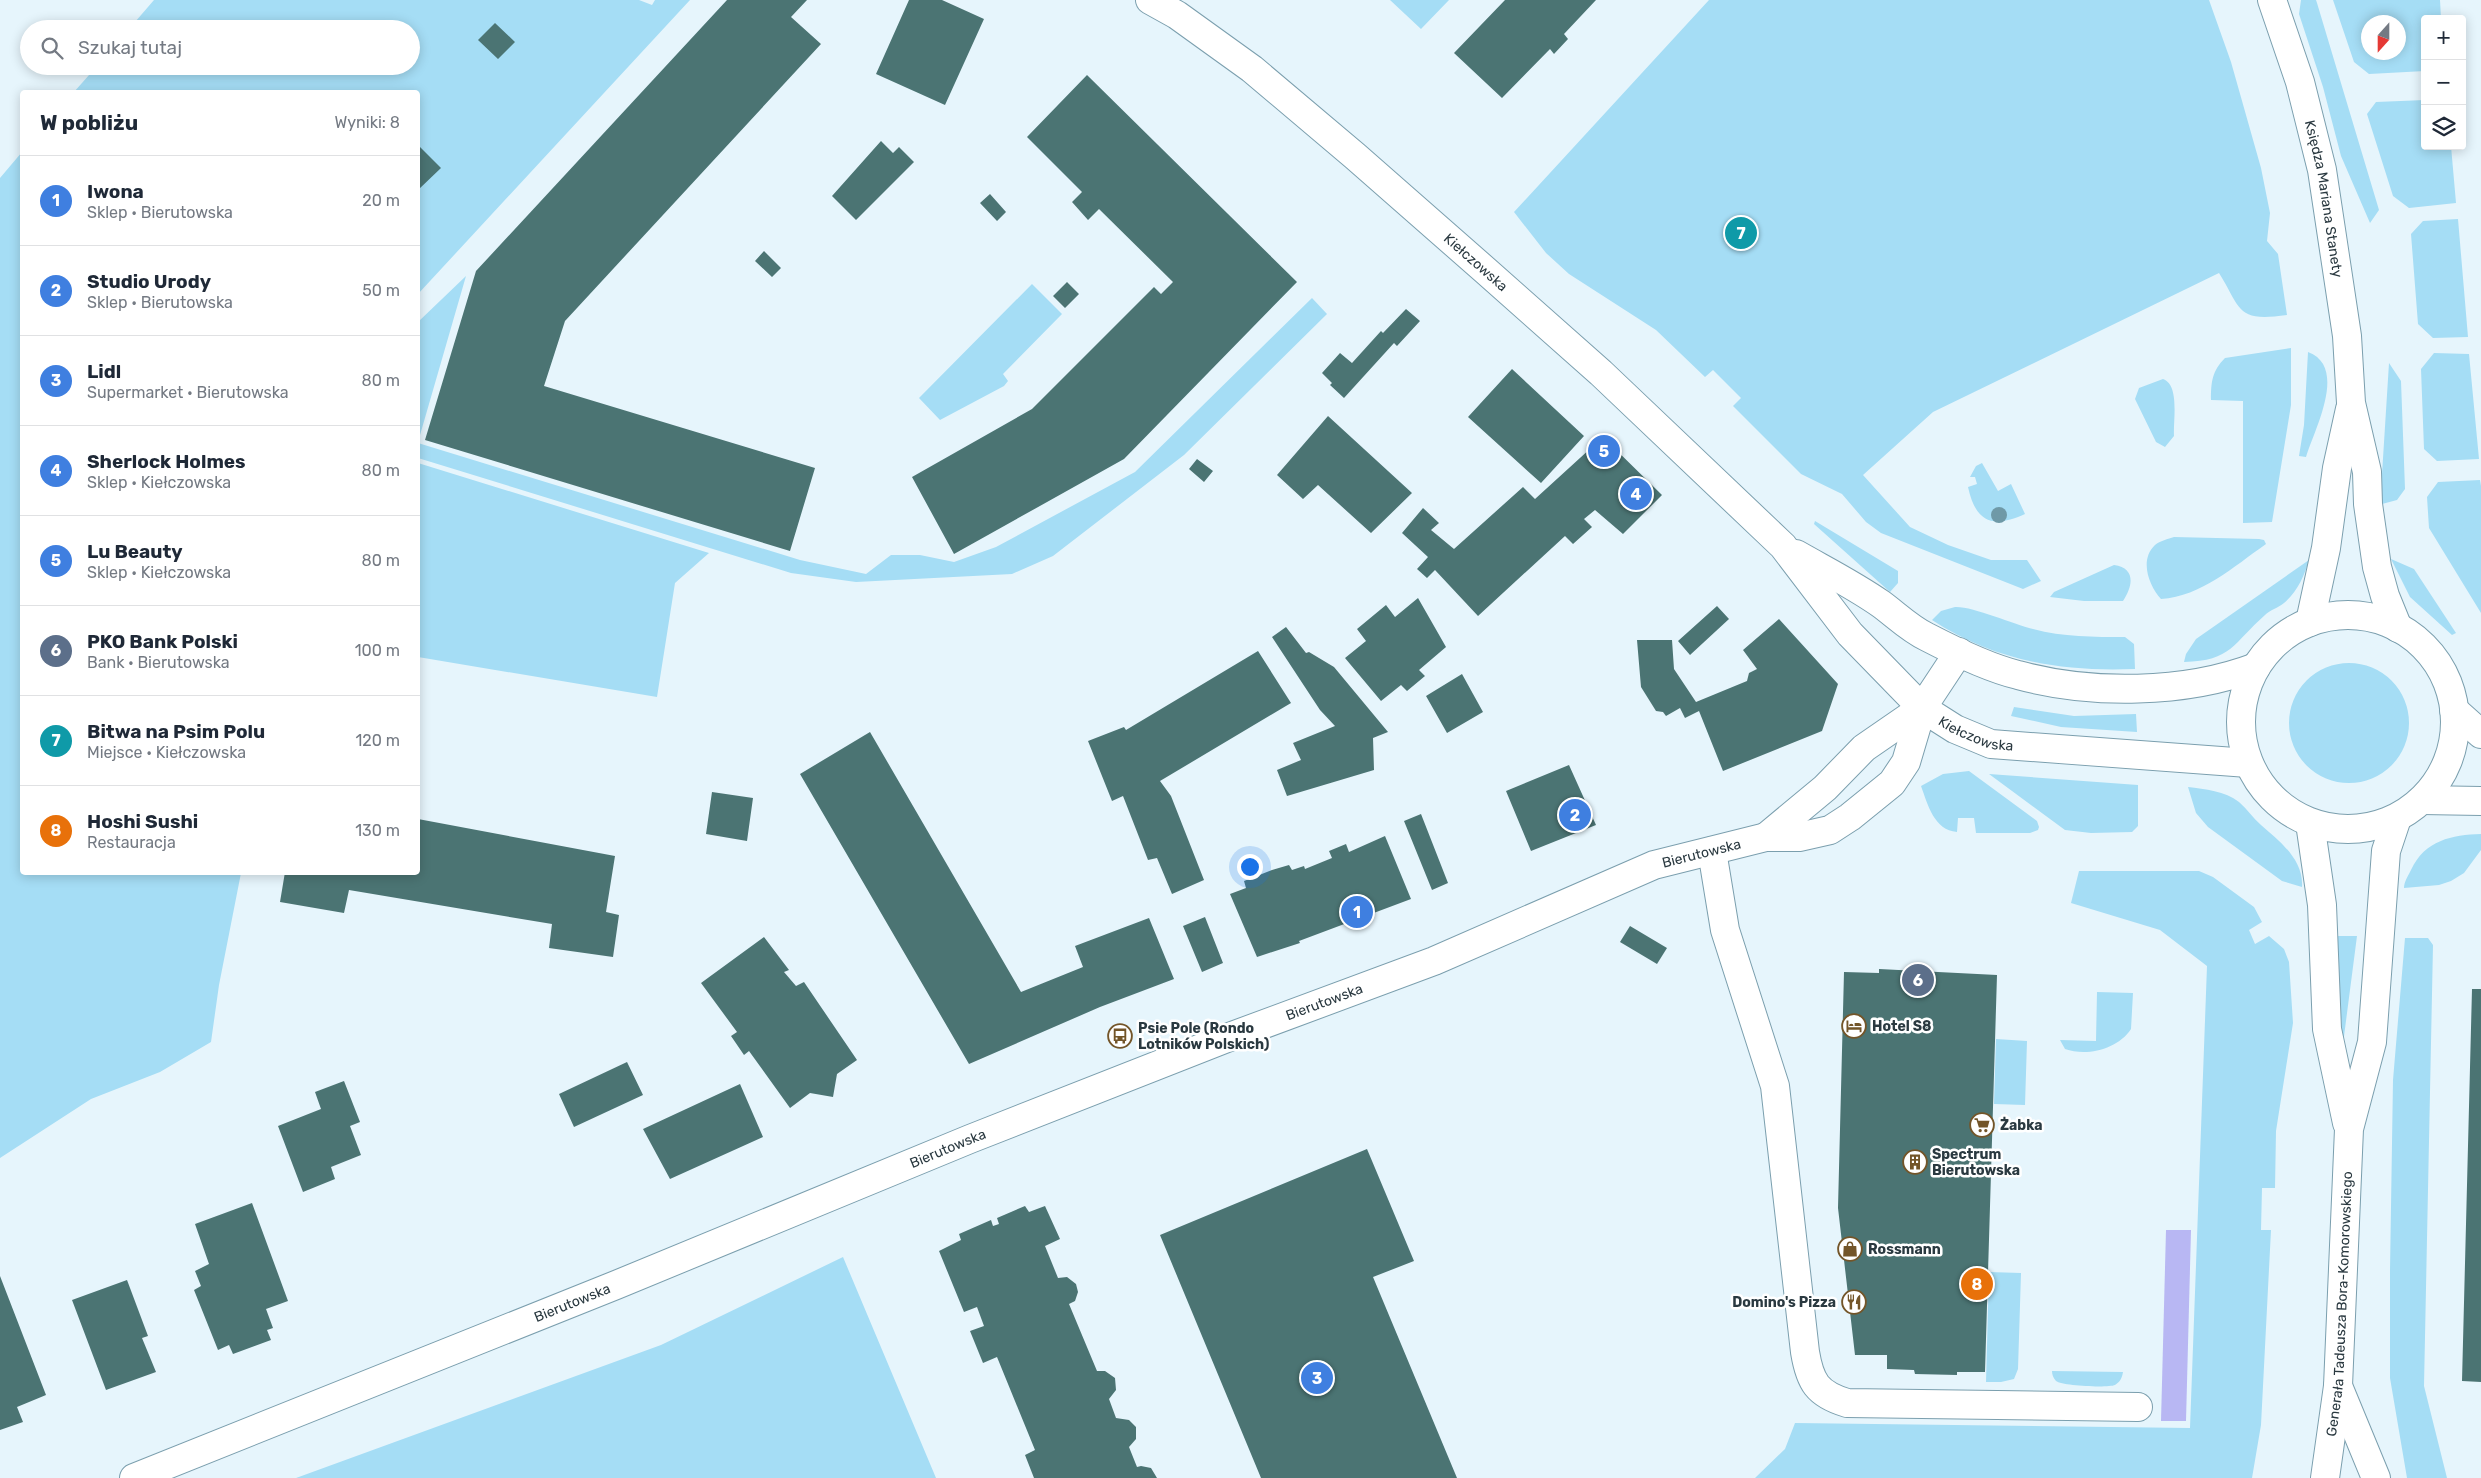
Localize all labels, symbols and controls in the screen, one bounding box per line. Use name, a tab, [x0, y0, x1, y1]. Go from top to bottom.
north arrow	[2361, 15, 2406, 60]
map controls	[2421, 15, 2466, 150]
button: +	[2421, 15, 2466, 60]
search box	[20, 20, 420, 75]
icon: search	[38, 34, 66, 62]
text: Szukaj tutaj	[78, 36, 182, 59]
button: −	[2421, 60, 2466, 105]
button: layers	[2421, 105, 2466, 150]
text: W pobliżu	[40, 110, 138, 135]
text: Wyniki: 8	[334, 113, 400, 132]
street label: Księdza Mariana Stanety	[2301, 118, 2347, 279]
text: Iwona	[87, 180, 144, 203]
text: 1	[52, 191, 60, 210]
text: 20 m	[362, 191, 400, 210]
text: Sklep · Bierutowska	[87, 203, 233, 222]
pin: 7	[1725, 214, 1757, 252]
street label: Kiełczowska	[1441, 230, 1511, 295]
text: Studio Urody	[87, 270, 211, 293]
text: 2	[51, 281, 61, 300]
text: 50 m	[362, 281, 400, 300]
text: Sklep · Bierutowska	[87, 293, 233, 312]
text: Lidl	[87, 360, 121, 383]
text: 3	[51, 371, 61, 390]
text: 80 m	[362, 371, 400, 390]
text: Supermarket · Bierutowska	[87, 383, 289, 402]
pin: 5	[1588, 432, 1620, 470]
text: Sherlock Holmes	[87, 450, 246, 473]
text: 4	[51, 461, 61, 480]
text: 80 m	[362, 461, 400, 480]
text: Sklep · Kiełczowska	[87, 473, 231, 492]
pin: 4	[1620, 475, 1652, 513]
text: Lu Beauty	[87, 540, 183, 563]
text: 5	[51, 551, 61, 570]
text: 80 m	[362, 551, 400, 570]
text: Sklep · Kiełczowska	[87, 563, 231, 582]
text: PKO Bank Polski	[87, 630, 238, 653]
text: 6	[51, 641, 61, 660]
text: 100 m	[355, 641, 400, 660]
text: Bank · Bierutowska	[87, 653, 230, 672]
street label: Kiełczowska	[1935, 712, 2014, 754]
text: Bitwa na Psim Polu	[87, 720, 265, 743]
text: 7	[51, 731, 61, 750]
text: 120 m	[355, 731, 400, 750]
text: Miejsce · Kiełczowska	[87, 743, 246, 762]
pin: 2	[1559, 796, 1591, 834]
text: Hoshi Sushi	[87, 810, 198, 833]
text: 8	[51, 821, 61, 840]
text: 130 m	[355, 821, 400, 840]
text: Restauracja	[87, 833, 176, 852]
street label: Bierutowska	[1660, 835, 1743, 871]
your location	[1237, 854, 1263, 880]
pin: 1	[1341, 893, 1373, 931]
pin: 6	[1902, 961, 1934, 999]
street label: Bierutowska	[1283, 980, 1365, 1024]
hotel icon: Hotel S8	[1841, 1013, 1867, 1039]
place label: Hotel S8	[1872, 1018, 1932, 1035]
place label: Psie Pole (Rondo Lotników Polskich)	[1138, 1020, 1269, 1053]
bus stop icon: Psie Pole (Rondo Lotników Polskich)	[1107, 1023, 1133, 1049]
supermarket icon: Żabka	[1969, 1112, 1995, 1138]
place label: Żabka	[2000, 1116, 2043, 1134]
street label: Bierutowska	[907, 1125, 988, 1171]
place label: Spectrum Bierutowska	[1932, 1146, 2020, 1179]
building icon: Spectrum Bierutowska	[1902, 1149, 1928, 1175]
street label: Generała Tadeusza Bora-Komorowskiego	[2322, 1171, 2356, 1437]
shop icon: Rossmann	[1837, 1236, 1863, 1262]
place label: Rossmann	[1868, 1241, 1941, 1258]
pin: 8	[1961, 1265, 1993, 1303]
street label: Bierutowska	[532, 1280, 613, 1325]
restaurant icon: Domino's Pizza	[1841, 1289, 1867, 1315]
place label: Domino's Pizza	[1732, 1294, 1836, 1311]
pin: 3	[1301, 1359, 1333, 1397]

